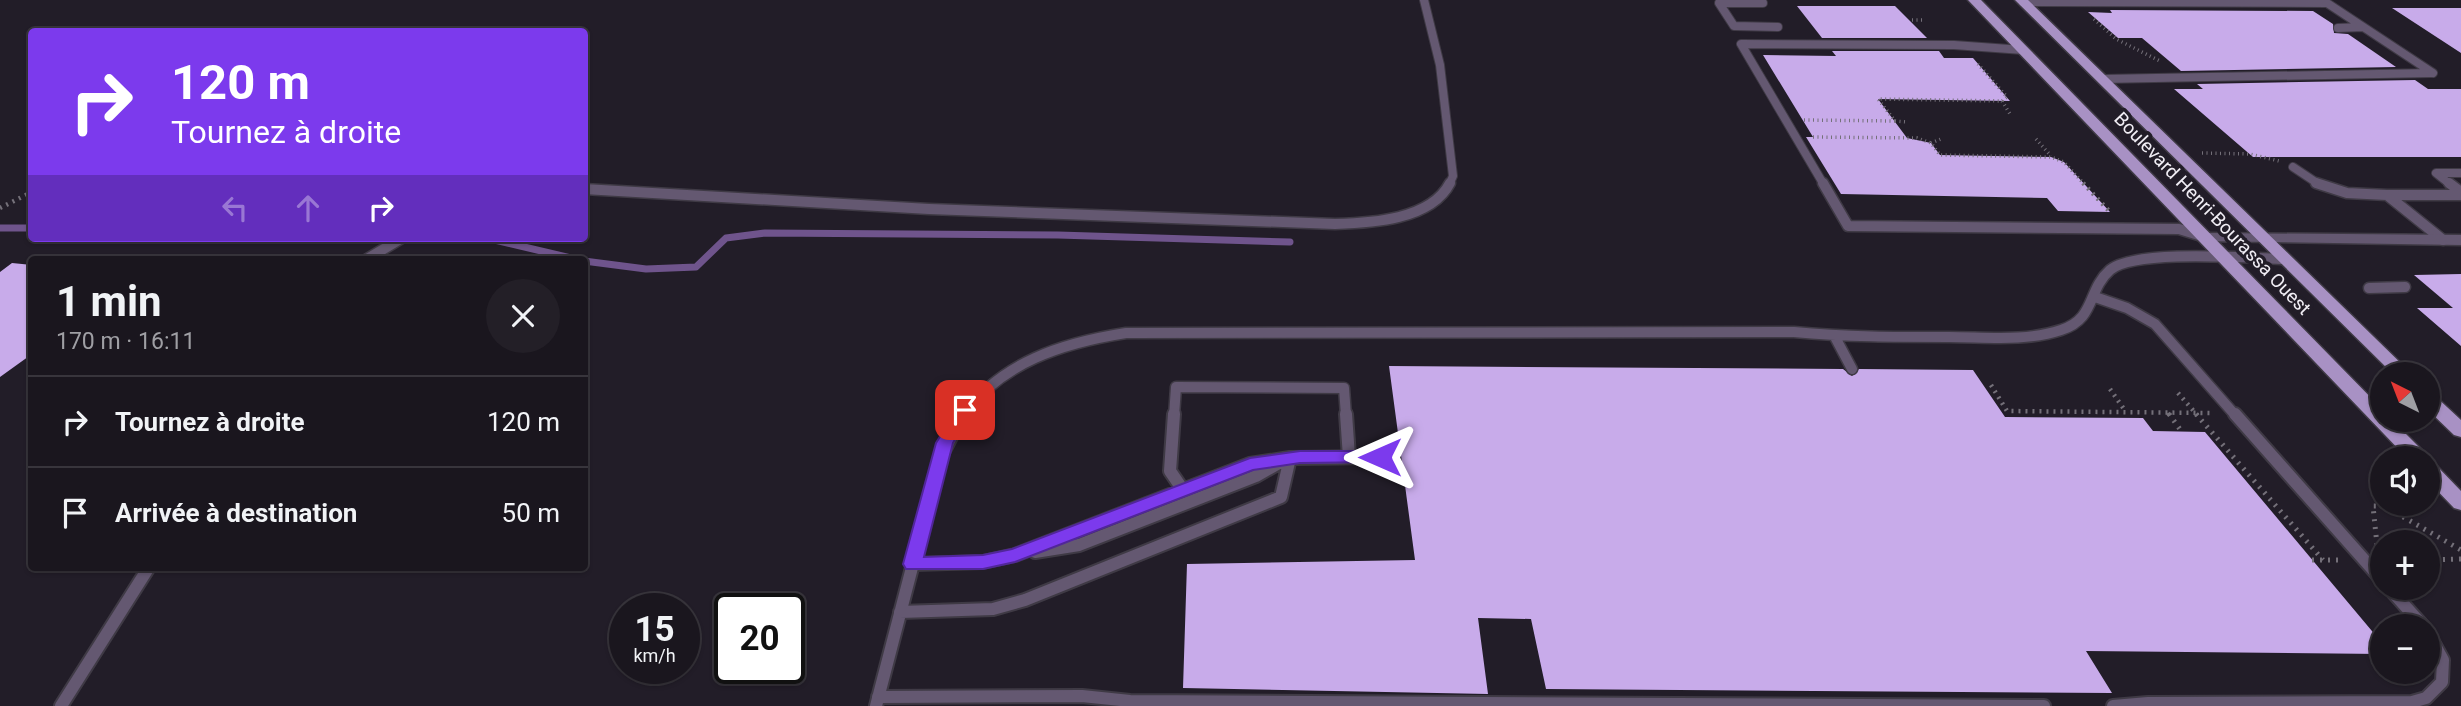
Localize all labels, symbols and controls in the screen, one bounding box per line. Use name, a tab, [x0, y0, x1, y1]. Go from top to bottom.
text: 120 m	[171, 54, 310, 111]
icon: right	[56, 56, 147, 147]
street label: Boulevard Henri-Bourassa Ouest	[2110, 107, 2316, 320]
text: Tournez à droite	[171, 113, 401, 151]
icon: left	[216, 189, 254, 227]
icon: ahead	[289, 189, 327, 227]
icon: right	[362, 189, 400, 227]
text: 1 min	[56, 277, 162, 326]
button: close	[486, 279, 560, 353]
text: 170 m · 16:11	[56, 328, 195, 355]
north arrow	[2370, 362, 2440, 432]
map controls	[2370, 362, 2440, 684]
pin	[935, 380, 995, 440]
icon: arrive	[946, 391, 984, 429]
icon: right	[56, 403, 94, 441]
text: Tournez à droite	[115, 407, 305, 437]
text: 120 m	[487, 407, 560, 437]
position arrow	[1343, 420, 1417, 494]
button: sound	[2370, 446, 2440, 516]
icon: arrive	[56, 494, 94, 532]
text: Arrivée à destination	[115, 498, 357, 528]
text: 50 m	[502, 498, 560, 528]
button: +	[2370, 530, 2440, 600]
speed limit sign: 20	[714, 593, 805, 684]
text: 15	[634, 609, 675, 650]
button: −	[2370, 614, 2440, 684]
text: km/h	[633, 645, 676, 666]

